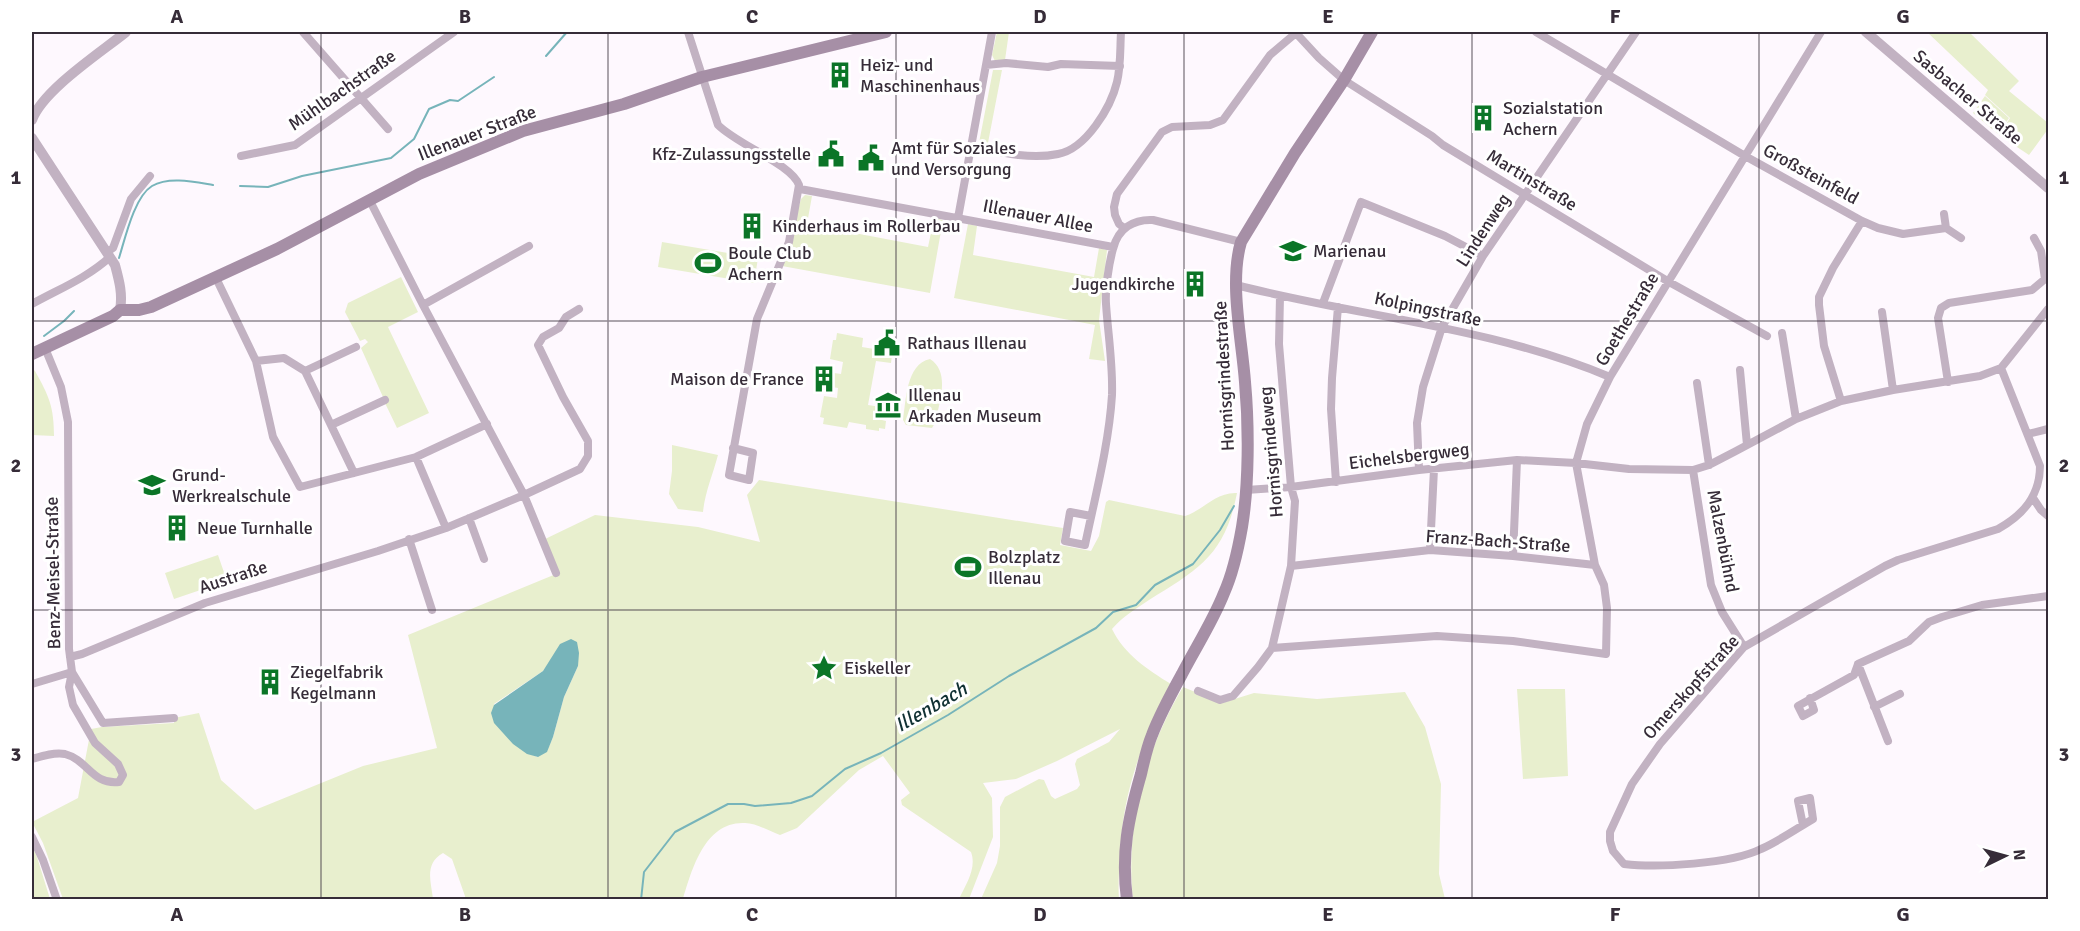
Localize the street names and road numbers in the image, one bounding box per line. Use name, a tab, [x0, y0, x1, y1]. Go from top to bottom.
street label: Mühlbachstraße	[284, 45, 400, 135]
street label: Sasbacher Straße	[1909, 45, 2027, 149]
street label: Illenauer Straße	[415, 100, 539, 166]
street label: Großsteinfeld	[1759, 139, 1863, 209]
street label: Martinstraße	[1483, 144, 1581, 216]
street label: Lindenweg	[1451, 189, 1515, 271]
street label: Illenauer Allee	[981, 195, 1095, 237]
street label: Goethestraße	[1590, 268, 1664, 370]
street label: Kolpingstraße	[1372, 287, 1484, 331]
street label: Hornisgrindestraße	[1209, 300, 1239, 452]
street label: Hornisgrindeweg	[1254, 386, 1288, 518]
street label: Eichelsbergweg	[1347, 438, 1471, 474]
street label: Malzenbühnd	[1702, 488, 1744, 594]
street label: Benz-Meisel-Straße	[41, 496, 65, 650]
street label: Franz-Bach-Straße	[1425, 525, 1571, 557]
street label: Austraße	[196, 556, 270, 598]
street label: Omerskopfstraße	[1638, 630, 1744, 744]

